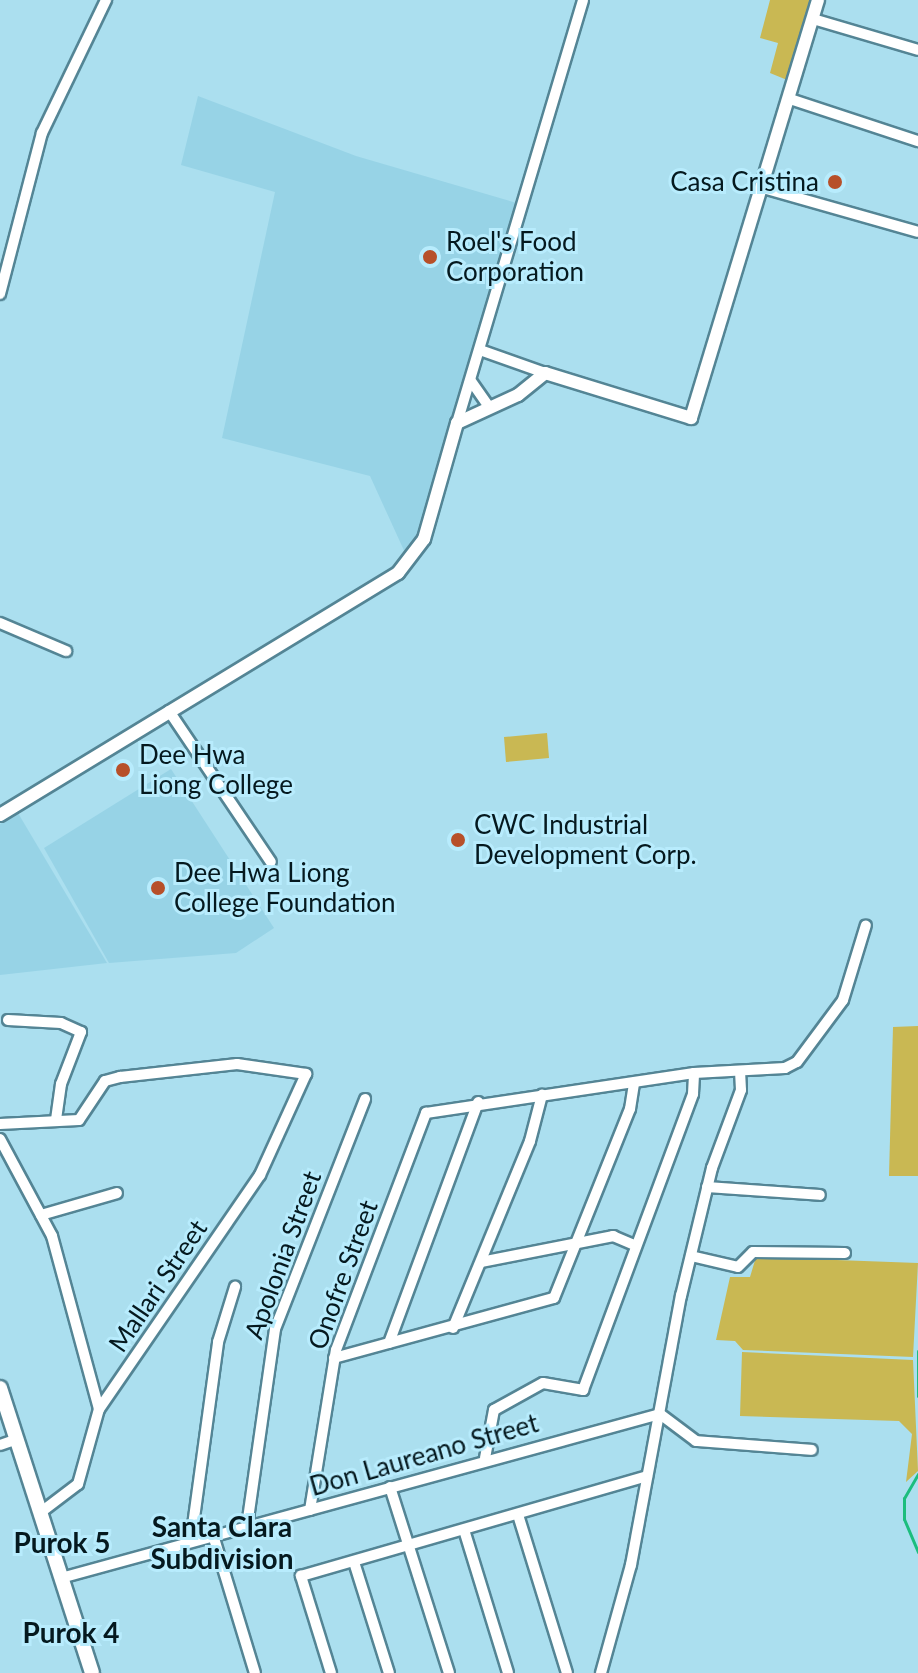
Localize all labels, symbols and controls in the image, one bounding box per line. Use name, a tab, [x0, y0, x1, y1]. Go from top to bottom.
place label: Casa Cristina	[670, 166, 819, 198]
marker: Casa Cristina	[826, 173, 844, 191]
place label: Roel's Food Corporation	[446, 226, 584, 288]
marker: Roel's Food Corporation	[421, 248, 439, 266]
place label: Dee Hwa Liong College	[139, 739, 293, 800]
marker: Dee Hwa Liong College	[114, 761, 132, 779]
place label: CWC Industrial Development Corp.	[474, 809, 697, 870]
marker: CWC Industrial Development Corp.	[449, 831, 467, 849]
place label: Dee Hwa Liong College Foundation	[174, 857, 395, 918]
marker: Dee Hwa Liong College Foundation	[149, 879, 167, 897]
street label: Apolonia Street	[238, 1167, 328, 1343]
street label: Onofre Street	[302, 1196, 384, 1354]
street label: Mallari Street	[102, 1214, 214, 1358]
street label: Don Laureano Street	[306, 1407, 542, 1503]
district label: Santa Clara Subdivision	[151, 1509, 293, 1575]
district label: Purok 5	[13, 1525, 111, 1559]
district label: Purok 4	[22, 1615, 120, 1649]

